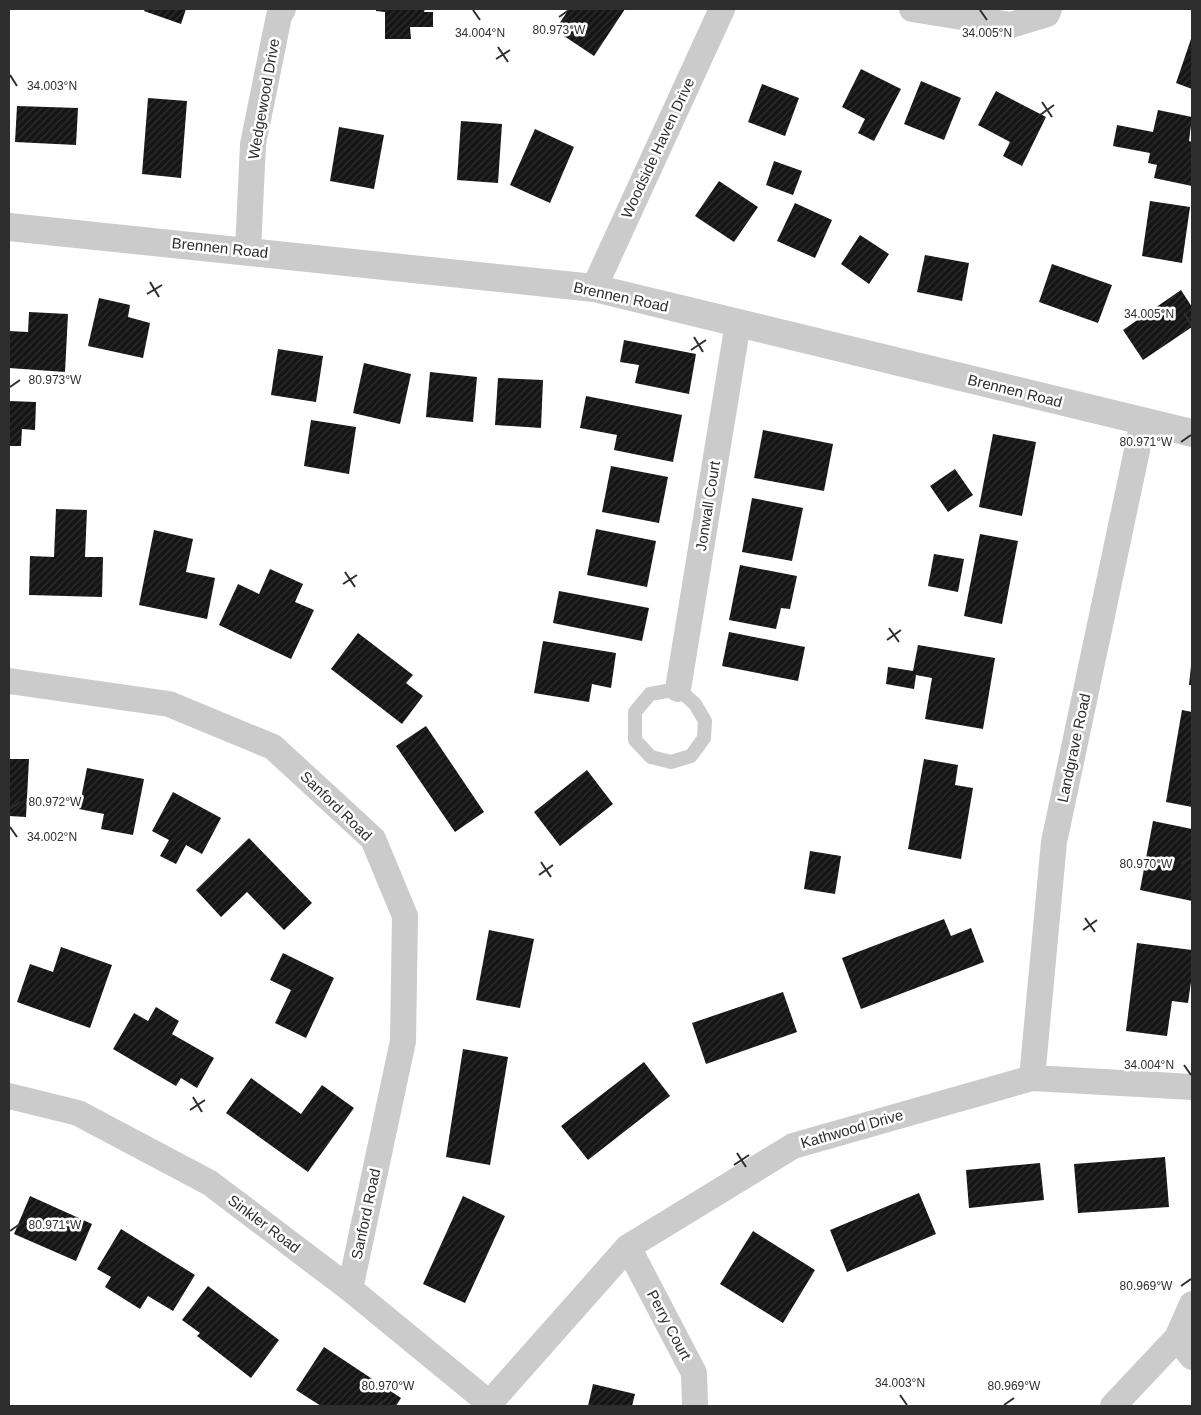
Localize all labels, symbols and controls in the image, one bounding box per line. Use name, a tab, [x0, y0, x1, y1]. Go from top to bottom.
text: 80.973°W	[533, 23, 586, 37]
text: 34.004°N	[455, 26, 505, 40]
text: 34.005°N	[962, 26, 1012, 40]
street label: Wedgewood Drive	[245, 37, 282, 161]
street label: Woodside Haven Drive	[617, 75, 698, 221]
text: 34.003°N	[27, 79, 77, 93]
street label: Brennen Road	[171, 234, 269, 261]
street label: Brennen Road	[572, 278, 670, 315]
text: 34.005°N	[1124, 307, 1174, 321]
street label: Brennen Road	[966, 371, 1064, 410]
text: 80.973°W	[29, 373, 82, 387]
text: 80.971°W	[1120, 435, 1173, 449]
street label: Jonwall Court	[692, 459, 723, 552]
street label: Landgrave Road	[1054, 692, 1093, 804]
street label: Sanford Road	[297, 767, 376, 844]
text: 80.972°W	[29, 795, 82, 809]
text: 34.002°N	[27, 830, 77, 844]
text: 80.970°W	[1120, 857, 1173, 871]
text: 34.004°N	[1124, 1058, 1174, 1072]
street label: Kathwood Drive	[799, 1106, 905, 1151]
street label: Sanford Road	[348, 1167, 383, 1261]
street label: Sinkler Road	[225, 1191, 304, 1256]
text: 80.971°W	[29, 1218, 82, 1232]
text: 80.969°W	[1120, 1279, 1173, 1293]
street label: Perry Court	[644, 1287, 695, 1363]
text: 34.003°N	[875, 1376, 925, 1390]
text: 80.970°W	[362, 1379, 415, 1393]
text: 80.969°W	[988, 1379, 1041, 1393]

